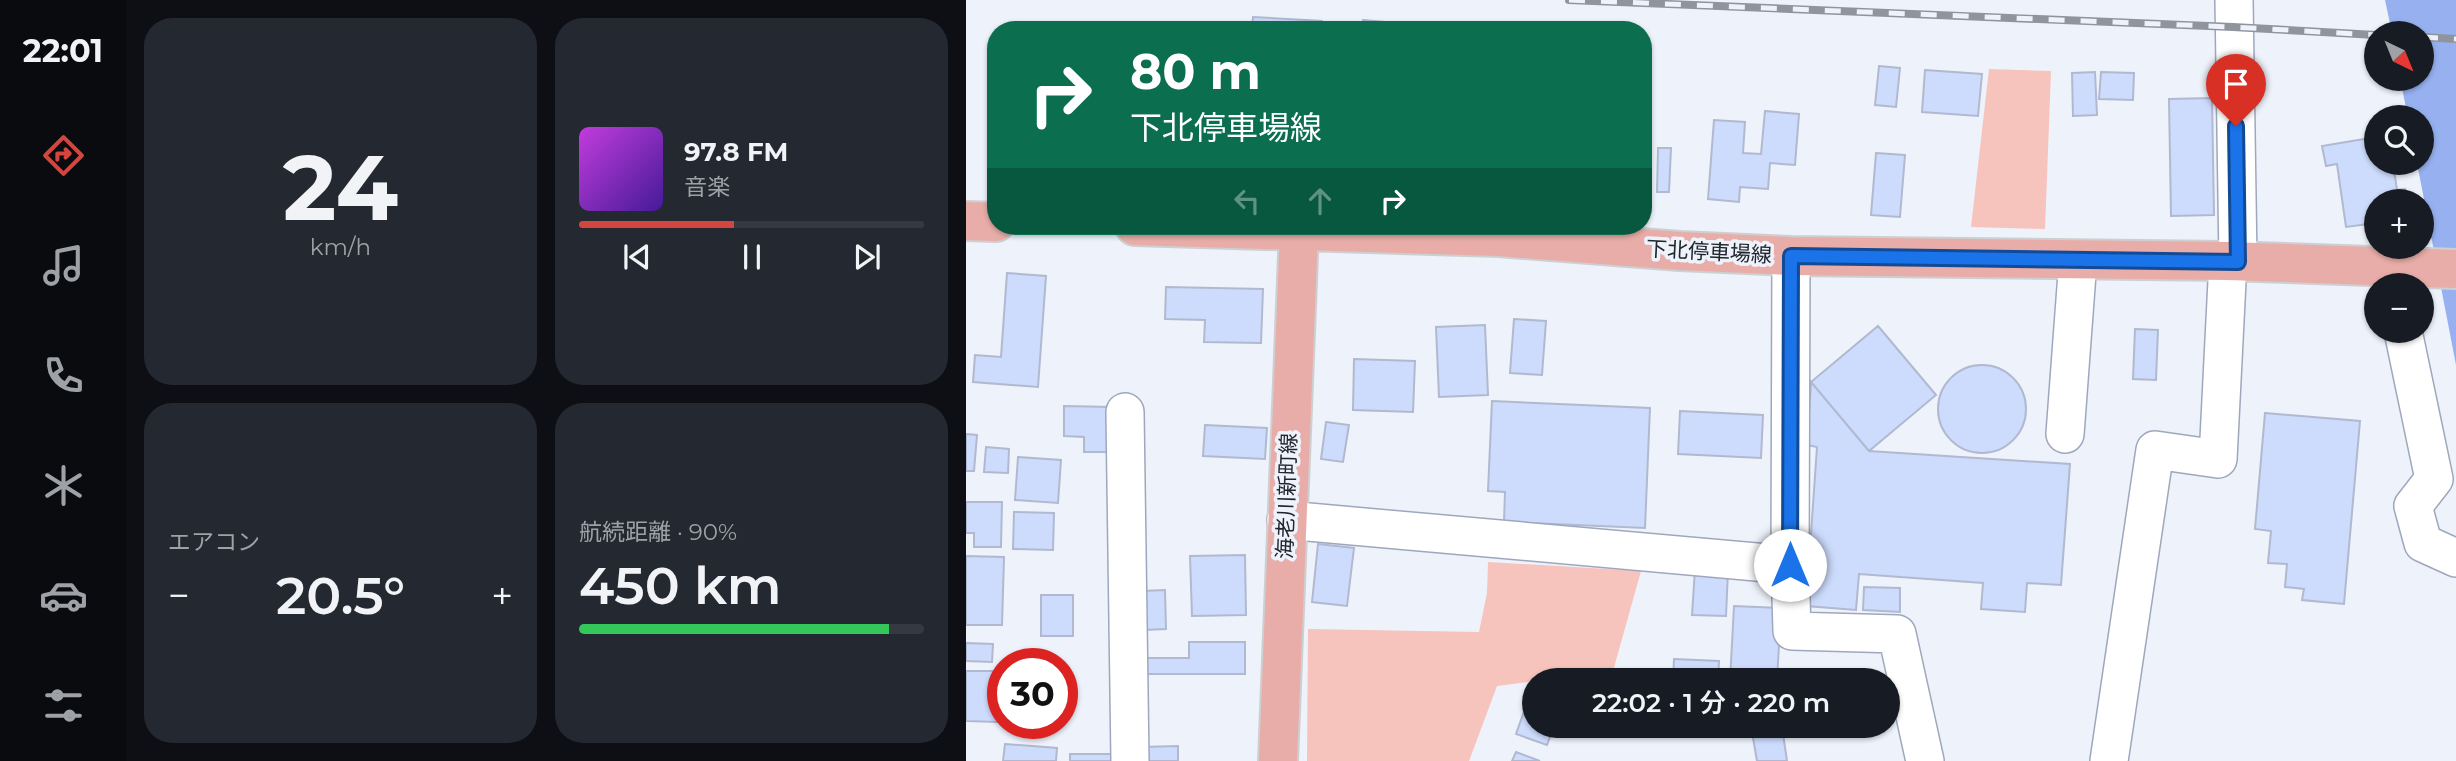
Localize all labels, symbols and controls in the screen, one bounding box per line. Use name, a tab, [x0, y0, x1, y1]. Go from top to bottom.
north arrow	[2364, 21, 2434, 91]
map controls	[2364, 21, 2434, 343]
text: 22:01	[23, 31, 103, 70]
text: 80 m	[1130, 42, 1261, 101]
icon: right	[1015, 49, 1106, 140]
pin	[2206, 54, 2266, 126]
icon: arrive	[2217, 65, 2255, 103]
button: search	[2364, 105, 2434, 175]
text: 下北停車場線	[1130, 108, 1322, 147]
icon: directions	[39, 131, 88, 180]
text: 24	[283, 132, 398, 243]
text: 97.8 FM	[684, 136, 788, 168]
text: 音楽	[684, 173, 730, 201]
icon: left	[1228, 182, 1266, 220]
icon: ahead	[1301, 182, 1339, 220]
icon: right	[1374, 182, 1412, 220]
button: +	[2364, 189, 2434, 259]
text: km/h	[310, 233, 371, 261]
street label: 下北停車場線	[1645, 236, 1773, 267]
icon: previous	[618, 238, 656, 276]
icon: pause	[733, 238, 771, 276]
icon: next	[848, 238, 886, 276]
icon: music	[39, 241, 88, 290]
button: −	[2364, 273, 2434, 343]
icon: phone	[39, 351, 88, 400]
street label: 海老川新町線	[1272, 433, 1301, 559]
icon: climate	[39, 461, 88, 510]
text: 航続距離 · 90%	[579, 518, 737, 546]
text: エアコン	[168, 528, 260, 556]
position arrow	[1753, 528, 1827, 602]
text: 450 km	[579, 554, 782, 617]
text: 20.5°	[276, 564, 405, 627]
icon: car	[39, 571, 88, 620]
text: −	[168, 572, 190, 619]
text: +	[491, 572, 513, 619]
speed limit sign: 30	[987, 648, 1078, 739]
icon: filters	[39, 681, 88, 730]
text: 22:02 · 1 分 · 220 m	[1592, 687, 1830, 719]

